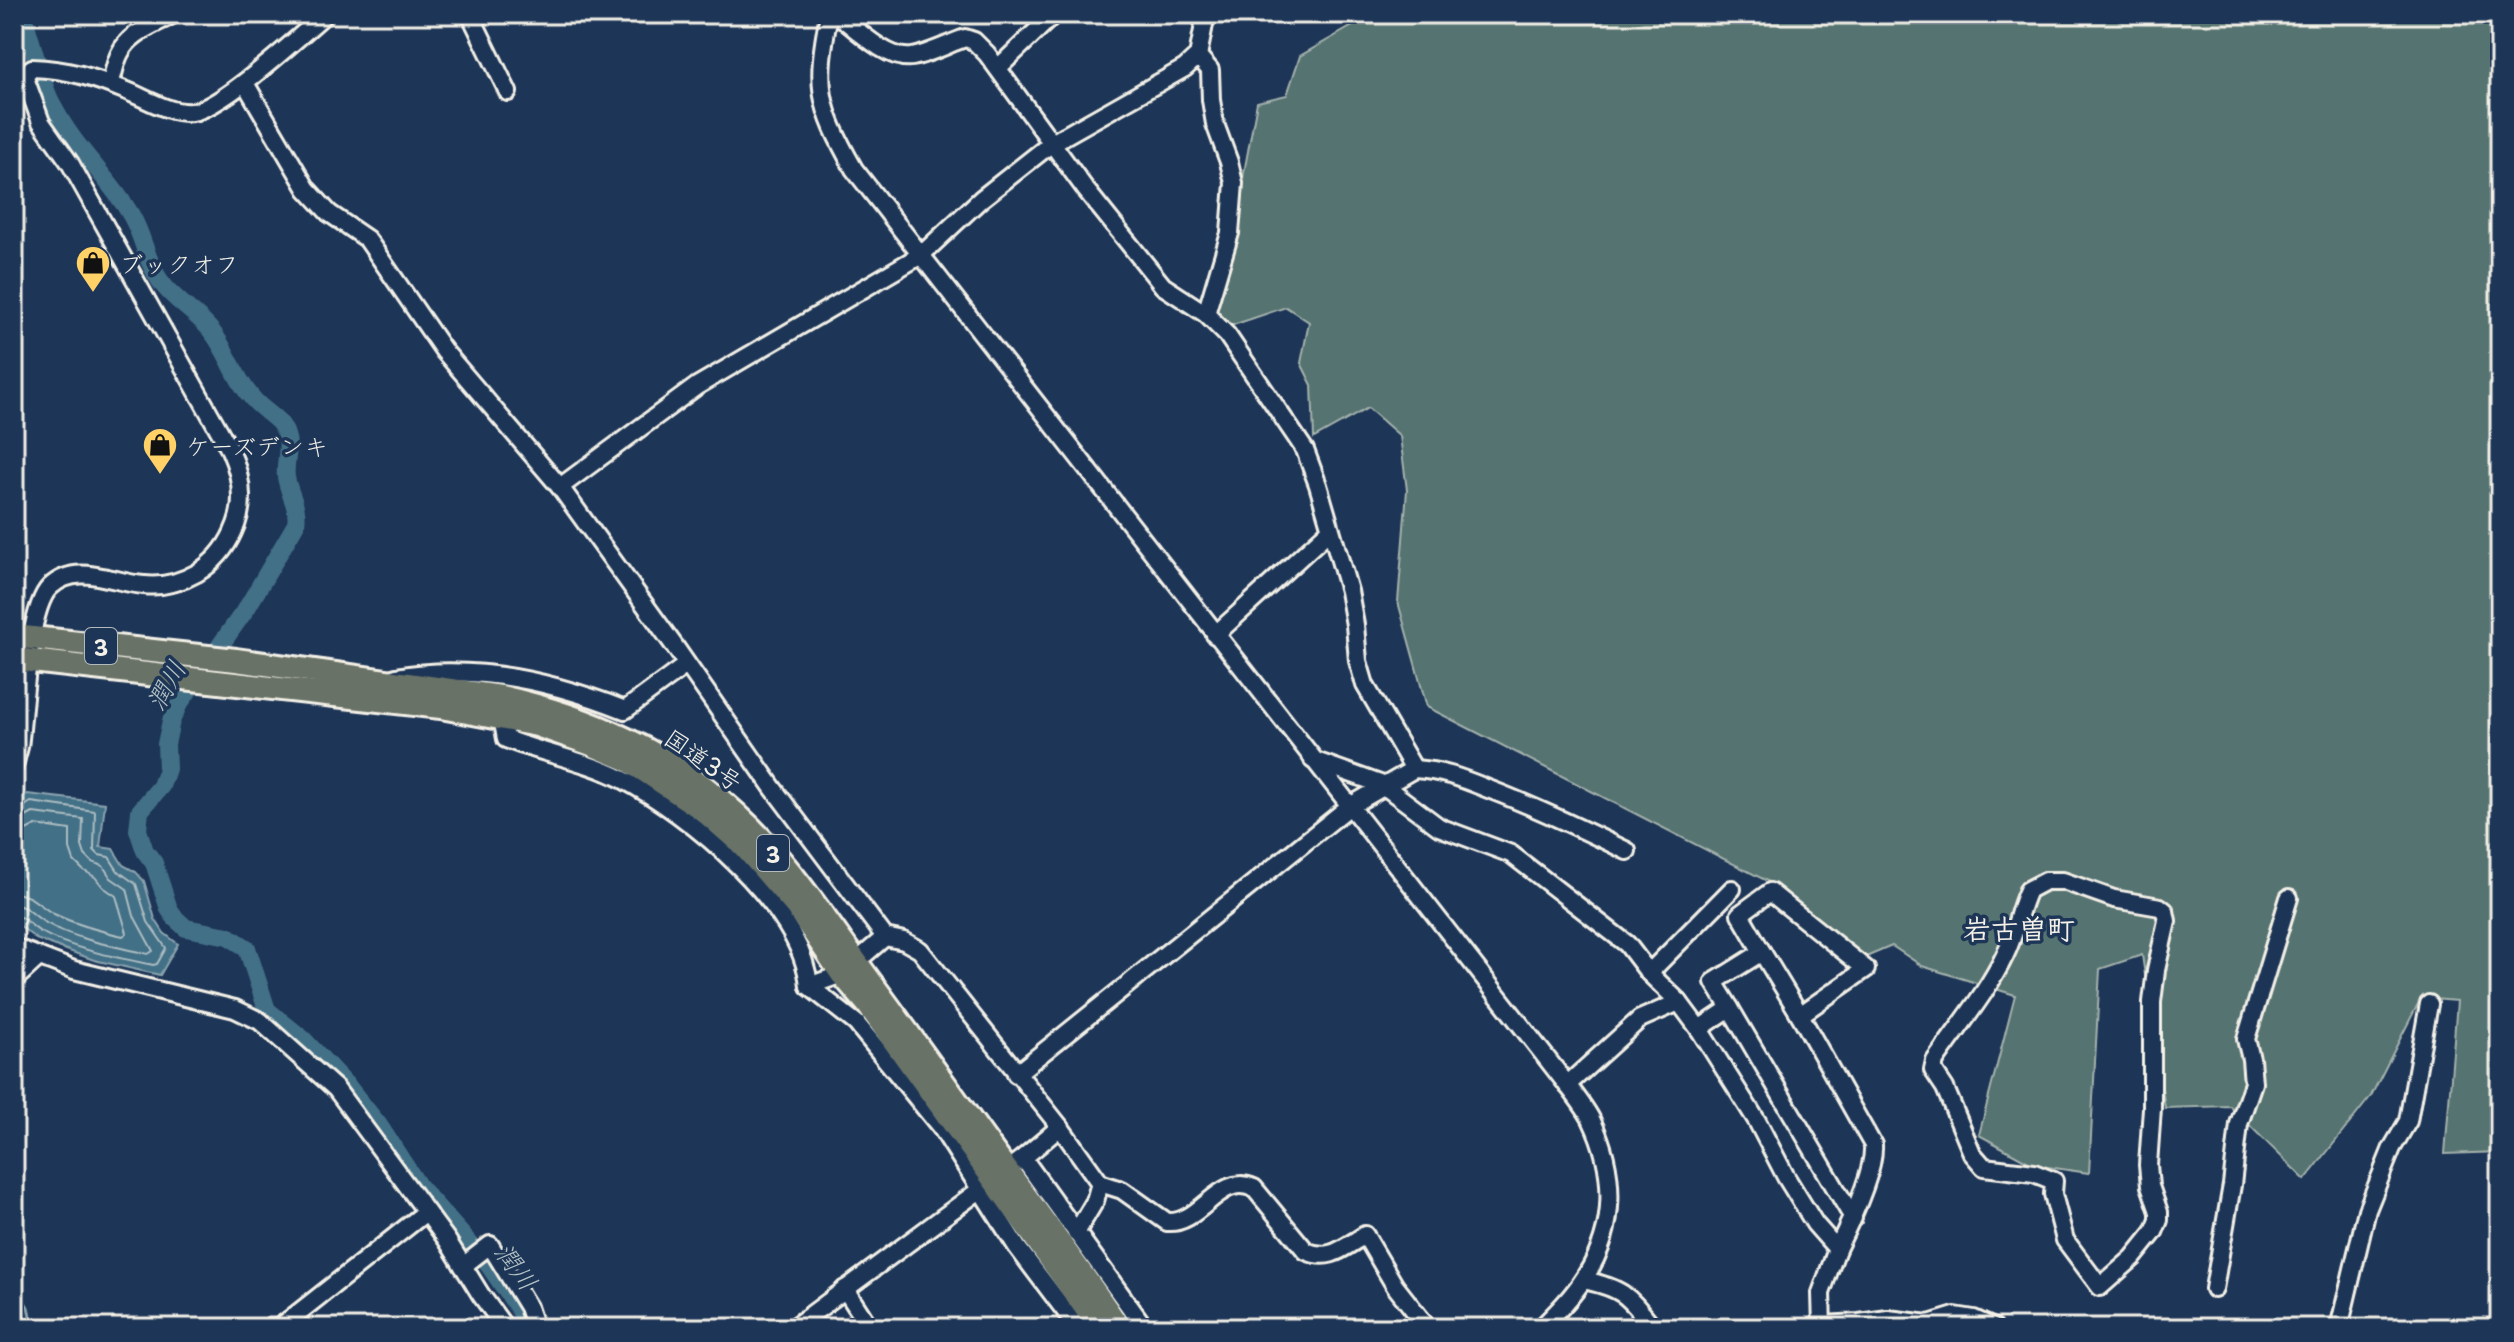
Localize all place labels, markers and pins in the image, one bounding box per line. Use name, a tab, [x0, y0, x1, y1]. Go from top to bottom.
shop icon: ブックオフ	[74, 244, 112, 294]
place label: ブックオフ	[119, 245, 239, 281]
shop icon: ケーズデンキ	[141, 426, 179, 476]
place label: ケーズデンキ	[186, 427, 328, 463]

